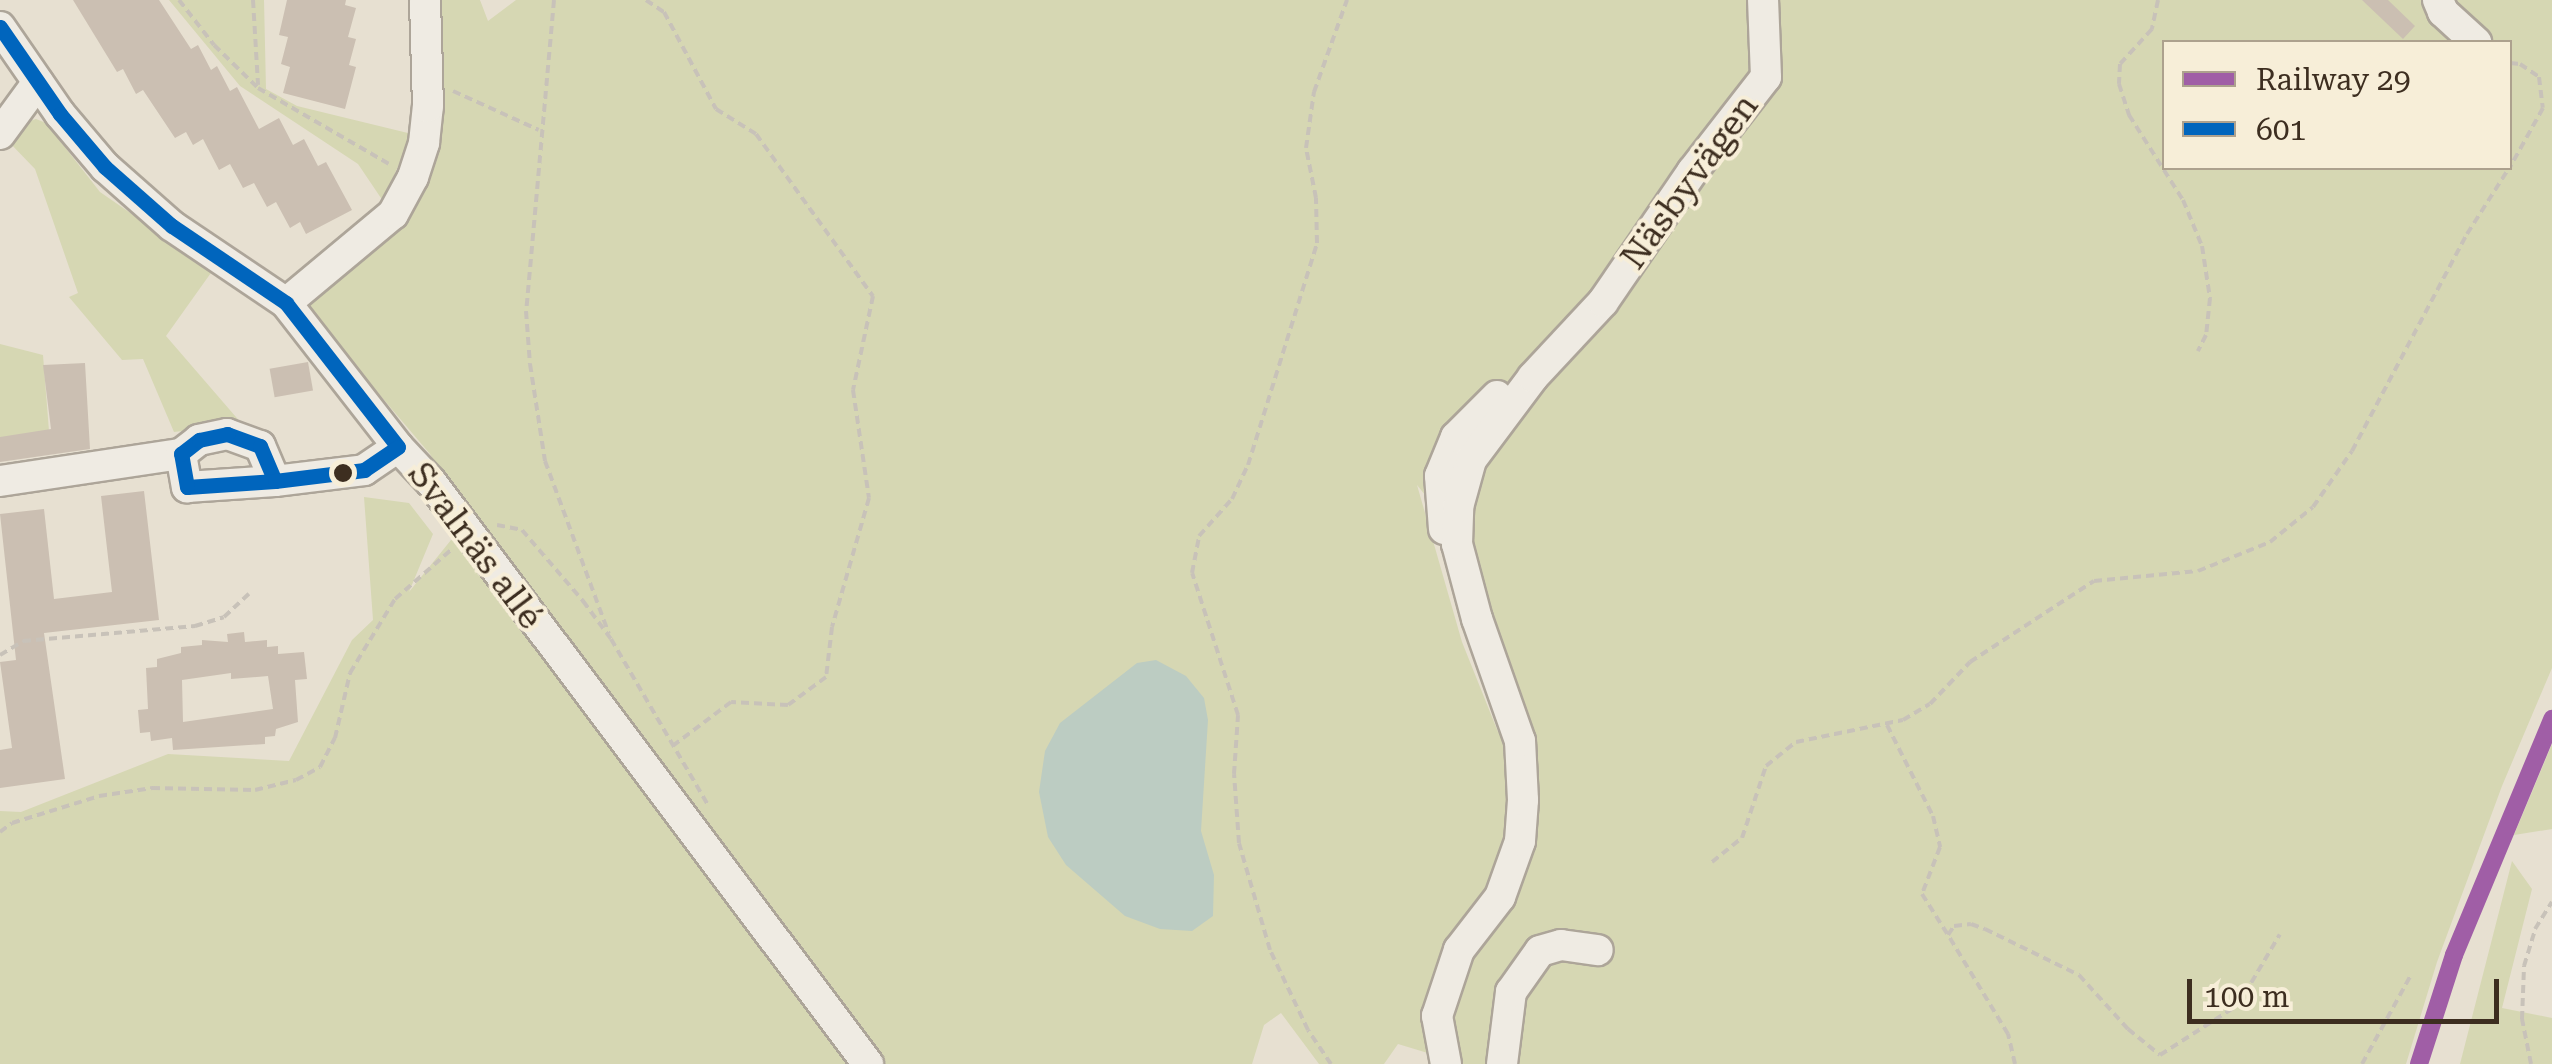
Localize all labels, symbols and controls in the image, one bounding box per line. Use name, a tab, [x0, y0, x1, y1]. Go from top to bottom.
legend	[2162, 40, 2512, 170]
text: Railway 29	[2256, 62, 2410, 97]
street label: Näsbyvägen	[1613, 86, 1767, 278]
text: 601	[2256, 112, 2306, 147]
street label: Svalnäs allé	[399, 454, 551, 638]
unlabelled marker	[333, 463, 353, 483]
scale bar	[2192, 959, 2504, 1021]
text: 100 m	[2204, 979, 2289, 1014]

